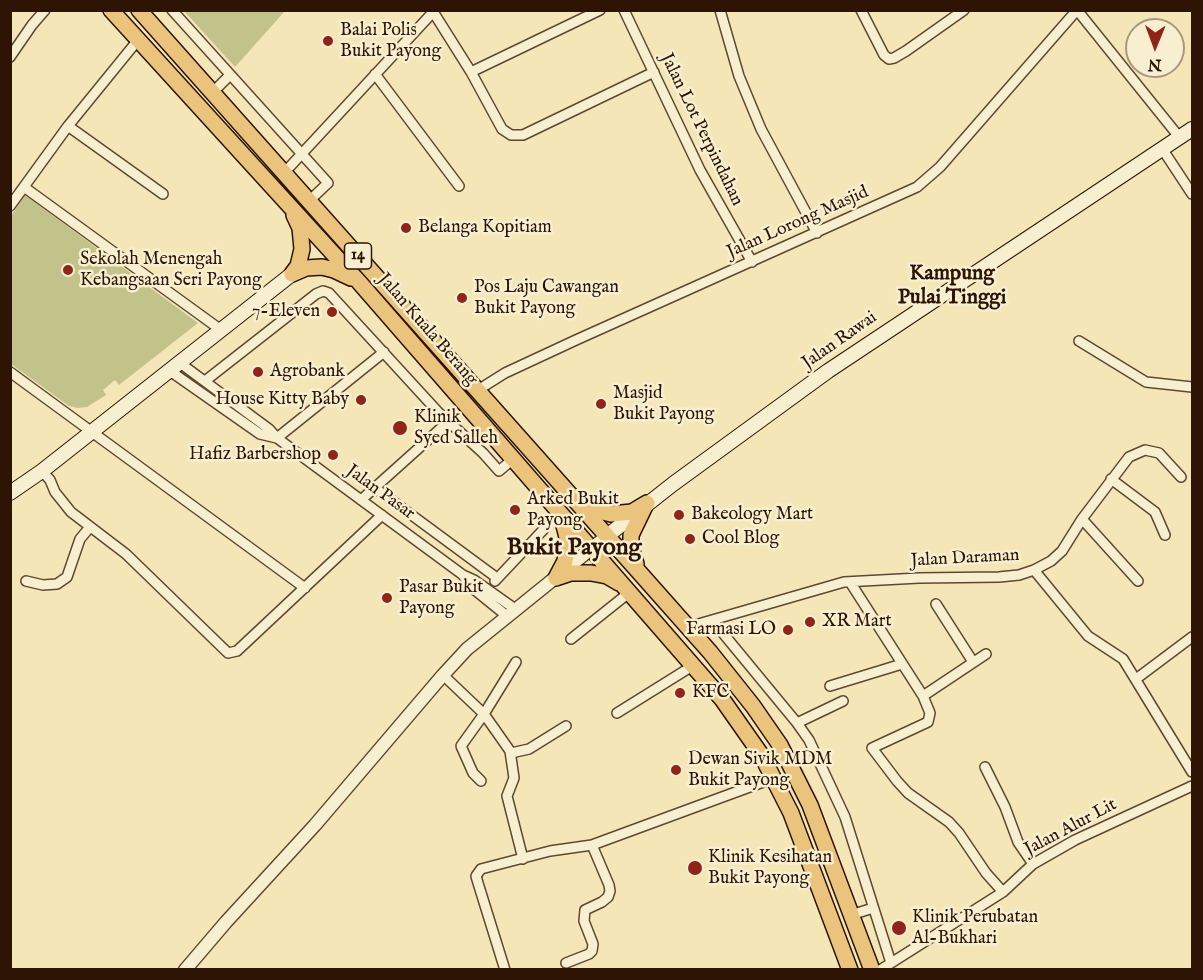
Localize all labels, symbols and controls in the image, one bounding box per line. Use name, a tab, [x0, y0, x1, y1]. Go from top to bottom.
north arrow	[1125, 18, 1185, 78]
place label: Balai Polis Bukit Payong	[340, 20, 441, 63]
marker: Balai Polis Bukit Payong	[321, 34, 335, 48]
street label: Jalan Lot Perpindahan	[655, 50, 747, 210]
text: N	[1148, 54, 1162, 74]
street label: Jalan Lorong Masjid	[724, 182, 872, 264]
place label: Belanga Kopitiam	[418, 217, 552, 239]
marker: Belanga Kopitiam	[399, 221, 413, 235]
road number: 14	[344, 243, 372, 269]
place label: Sekolah Menengah Kebangsaan Seri Payong	[80, 249, 262, 292]
district label: Kampung Pulai Tinggi	[898, 262, 1006, 312]
marker: Sekolah Menengah Kebangsaan Seri Payong	[61, 263, 75, 277]
street label: Jalan Kuala Berang	[372, 270, 482, 390]
place label: Pos Laju Cawangan Bukit Payong	[474, 277, 619, 320]
marker: Pos Laju Cawangan Bukit Payong	[455, 291, 469, 305]
place label: 7-Eleven	[252, 301, 320, 323]
marker: 7-Eleven	[325, 305, 339, 319]
street label: Jalan Rawai	[798, 307, 882, 375]
place label: Agrobank	[270, 361, 345, 383]
marker: Agrobank	[251, 365, 265, 379]
place label: Masjid Bukit Payong	[613, 383, 714, 426]
place label: House Kitty Baby	[215, 389, 349, 411]
marker: House Kitty Baby	[354, 393, 368, 407]
marker: Masjid Bukit Payong	[594, 397, 608, 411]
place label: Klinik Syed Salleh	[414, 407, 498, 450]
marker: Klinik Syed Salleh	[391, 419, 409, 437]
place label: Hafiz Barbershop	[189, 444, 321, 466]
marker: Hafiz Barbershop	[326, 448, 340, 462]
street label: Jalan Pasar	[341, 461, 419, 525]
place label: Arked Bukit Payong	[527, 489, 619, 532]
marker: Arked Bukit Payong	[508, 503, 522, 517]
place label: Bakeology Mart	[691, 504, 813, 526]
marker: Bakeology Mart	[672, 508, 686, 522]
place label: Cool Blog	[702, 528, 779, 550]
marker: Cool Blog	[683, 532, 697, 546]
district label: Bukit Payong	[507, 535, 641, 563]
street label: Jalan Daraman	[910, 545, 1020, 573]
place label: Pasar Bukit Payong	[399, 577, 484, 620]
marker: Pasar Bukit Payong	[380, 591, 394, 605]
place label: XR Mart	[822, 611, 892, 633]
marker: XR Mart	[803, 615, 817, 629]
place label: Farmasi LO	[686, 619, 776, 641]
marker: Farmasi LO	[781, 623, 795, 637]
place label: KFC	[692, 682, 729, 704]
marker: KFC	[673, 686, 687, 700]
place label: Dewan Sivik MDM Bukit Payong	[688, 749, 832, 792]
marker: Dewan Sivik MDM Bukit Payong	[669, 763, 683, 777]
street label: Jalan Alur Lit	[1021, 795, 1121, 861]
place label: Klinik Kesihatan Bukit Payong	[708, 847, 832, 890]
marker: Klinik Kesihatan Bukit Payong	[686, 859, 704, 877]
place label: Klinik Perubatan Al-Bukhari	[912, 907, 1038, 950]
marker: Klinik Perubatan Al-Bukhari	[890, 919, 908, 937]

